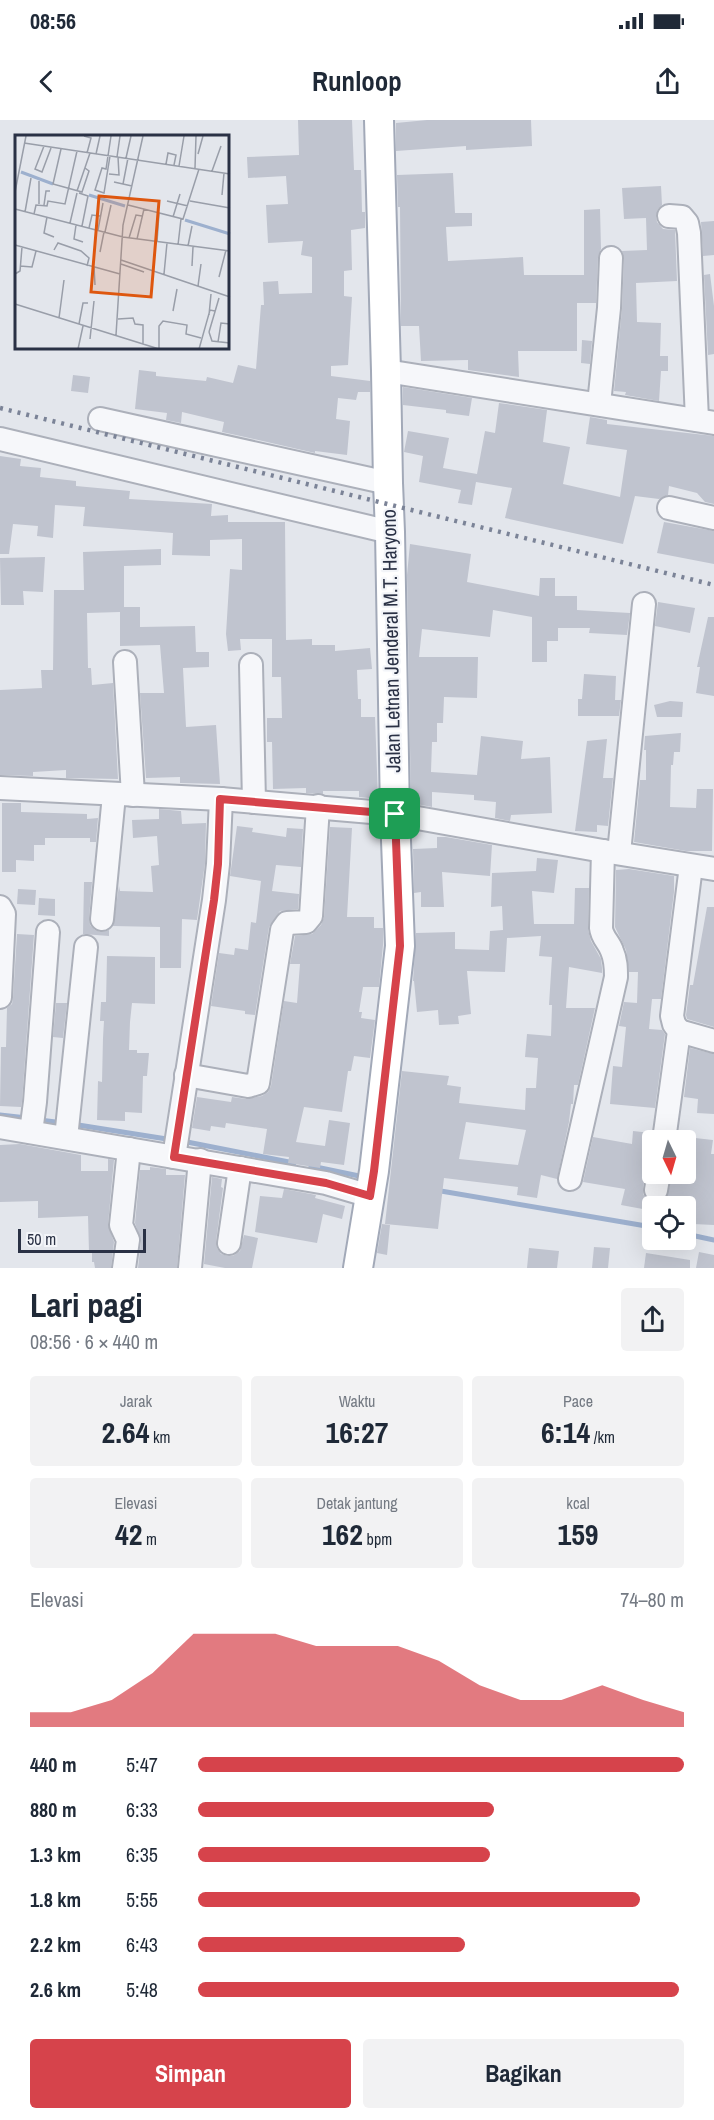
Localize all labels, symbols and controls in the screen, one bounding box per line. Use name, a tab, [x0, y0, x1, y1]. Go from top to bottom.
text: 08:56	[30, 6, 76, 36]
text: Runloop	[312, 63, 402, 99]
icon: back	[30, 65, 63, 98]
icon: share	[651, 65, 684, 98]
inset map	[15, 135, 230, 350]
street label: Jalan Letnan Jenderal M.T. Haryono	[375, 509, 406, 773]
pin	[369, 788, 420, 839]
icon: arrive	[378, 797, 411, 830]
north arrow	[642, 1130, 696, 1184]
map controls	[642, 1130, 696, 1250]
button: locate	[642, 1196, 696, 1250]
scale bar	[18, 1226, 146, 1254]
text: 50 m	[27, 1228, 56, 1250]
text: Lari pagi	[30, 1283, 143, 1327]
button: share	[621, 1288, 684, 1351]
text: 08:56 · 6 × 440 m	[30, 1328, 158, 1355]
text: Jarak	[120, 1390, 152, 1412]
text: Waktu	[339, 1390, 375, 1412]
text: Pace	[563, 1390, 593, 1412]
text: 2.64	[101, 1412, 149, 1452]
text: 16:27	[326, 1412, 388, 1452]
text: 6:14	[541, 1412, 590, 1452]
text: km	[149, 1426, 171, 1448]
text: /km	[590, 1426, 615, 1448]
text: Elevasi	[114, 1492, 158, 1514]
text: Detak jantung	[317, 1492, 397, 1514]
text: kcal	[566, 1492, 590, 1514]
text: 42	[115, 1514, 142, 1554]
text: 162	[322, 1514, 363, 1554]
text: 159	[557, 1514, 599, 1554]
text: m	[142, 1528, 157, 1550]
text: bpm	[363, 1528, 392, 1550]
text: Elevasi	[30, 1586, 84, 1613]
text: 74–80 m	[620, 1586, 684, 1613]
text: 440 m	[30, 1751, 77, 1778]
text: 5:47	[126, 1751, 158, 1778]
text: 880 m	[30, 1796, 77, 1823]
text: 6:33	[126, 1796, 158, 1823]
text: 1.3 km	[30, 1841, 81, 1868]
text: 6:35	[126, 1841, 158, 1868]
text: 1.8 km	[30, 1886, 81, 1913]
text: 5:55	[126, 1886, 158, 1913]
text: 2.2 km	[30, 1931, 81, 1958]
text: 6:43	[126, 1931, 158, 1958]
text: 2.6 km	[30, 1976, 81, 2003]
text: 5:48	[126, 1976, 158, 2003]
button: Simpan	[30, 2039, 351, 2108]
button: Bagikan	[363, 2039, 684, 2108]

